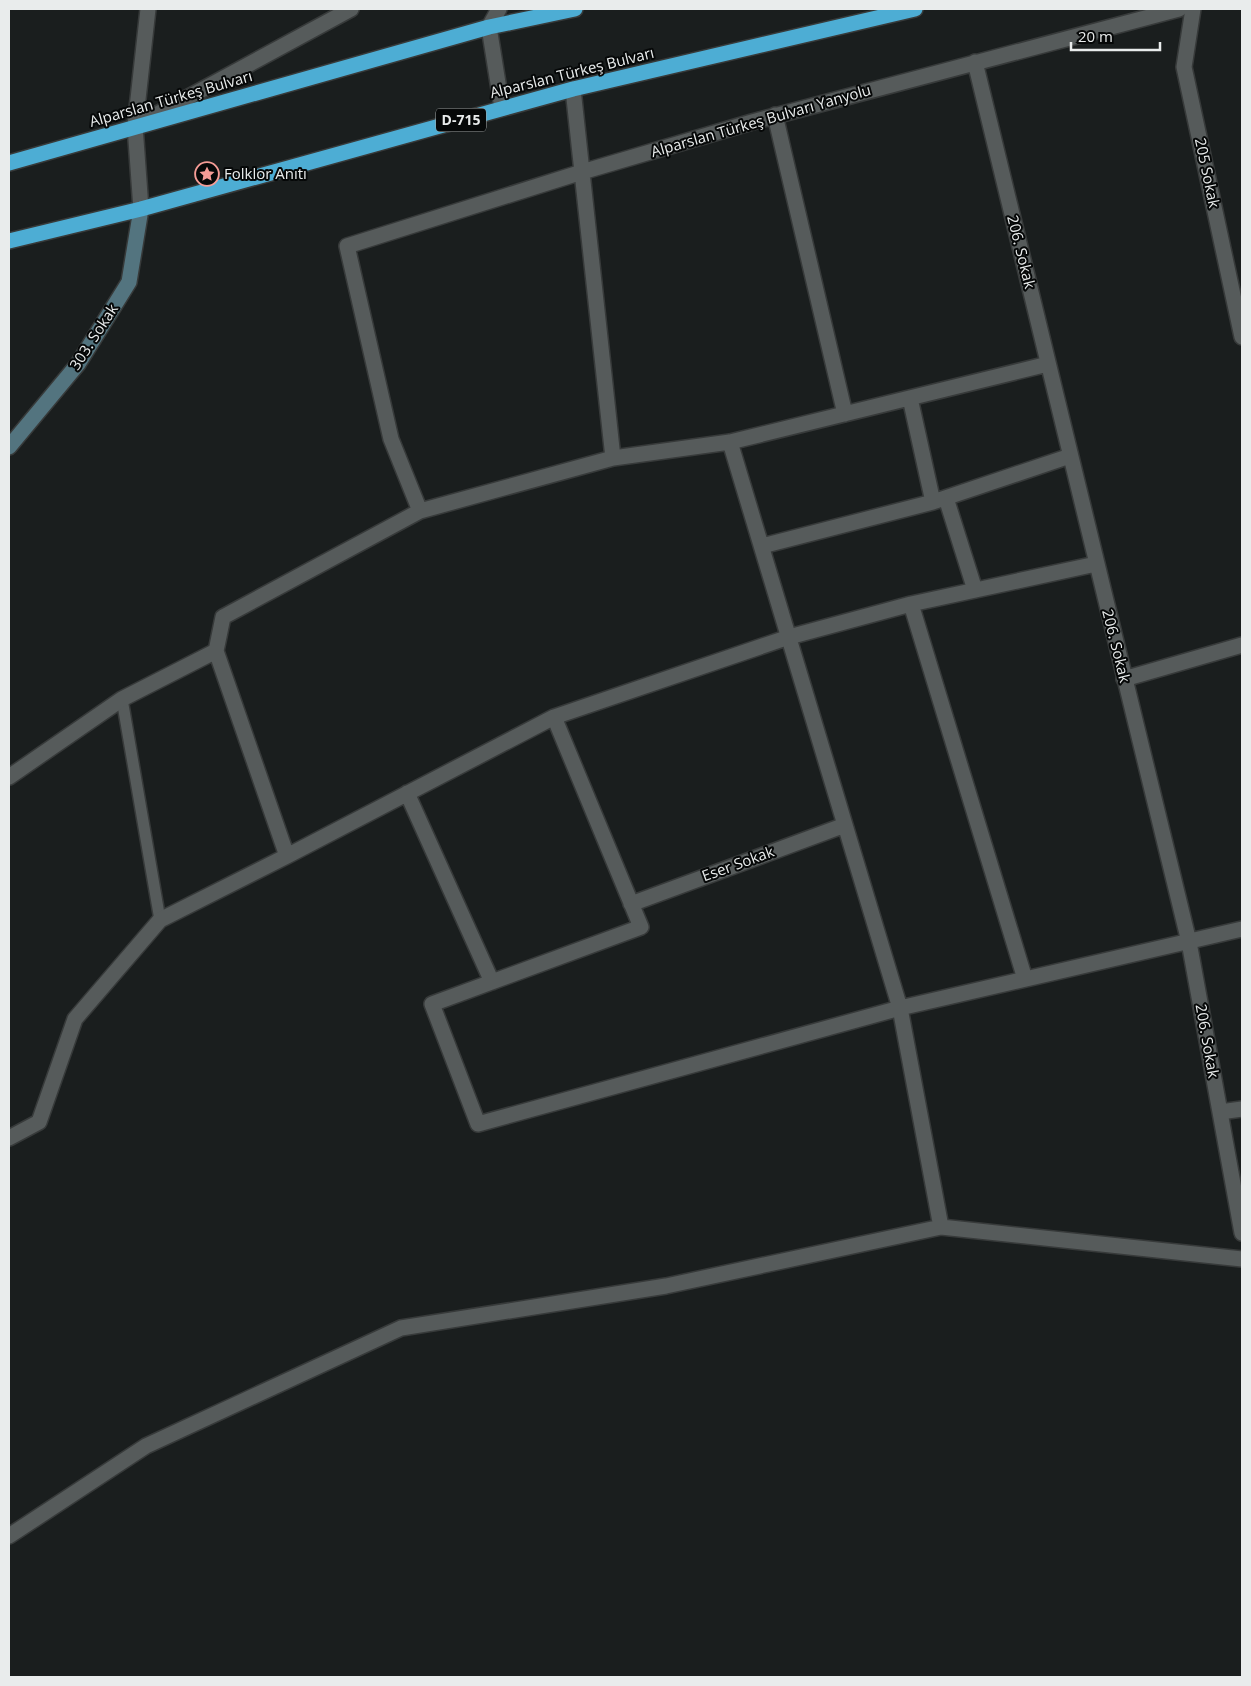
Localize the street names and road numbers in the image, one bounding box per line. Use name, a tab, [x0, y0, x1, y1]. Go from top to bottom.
street label: Alparslan Türkeş Bulvarı	[488, 42, 656, 102]
street label: Alparslan Türkeş Bulvarı	[87, 65, 255, 131]
street label: Alparslan Türkeş Bulvarı Yanyolu	[648, 79, 873, 161]
road number: D-715	[436, 108, 486, 132]
street label: 205 Sokak	[1191, 136, 1225, 210]
street label: 206. Sokak	[1003, 213, 1041, 291]
street label: 303. Sokak	[64, 299, 122, 373]
street label: 206. Sokak	[1098, 607, 1136, 685]
street label: Eser Sokak	[699, 841, 777, 885]
street label: 206. Sokak	[1192, 1002, 1224, 1080]

